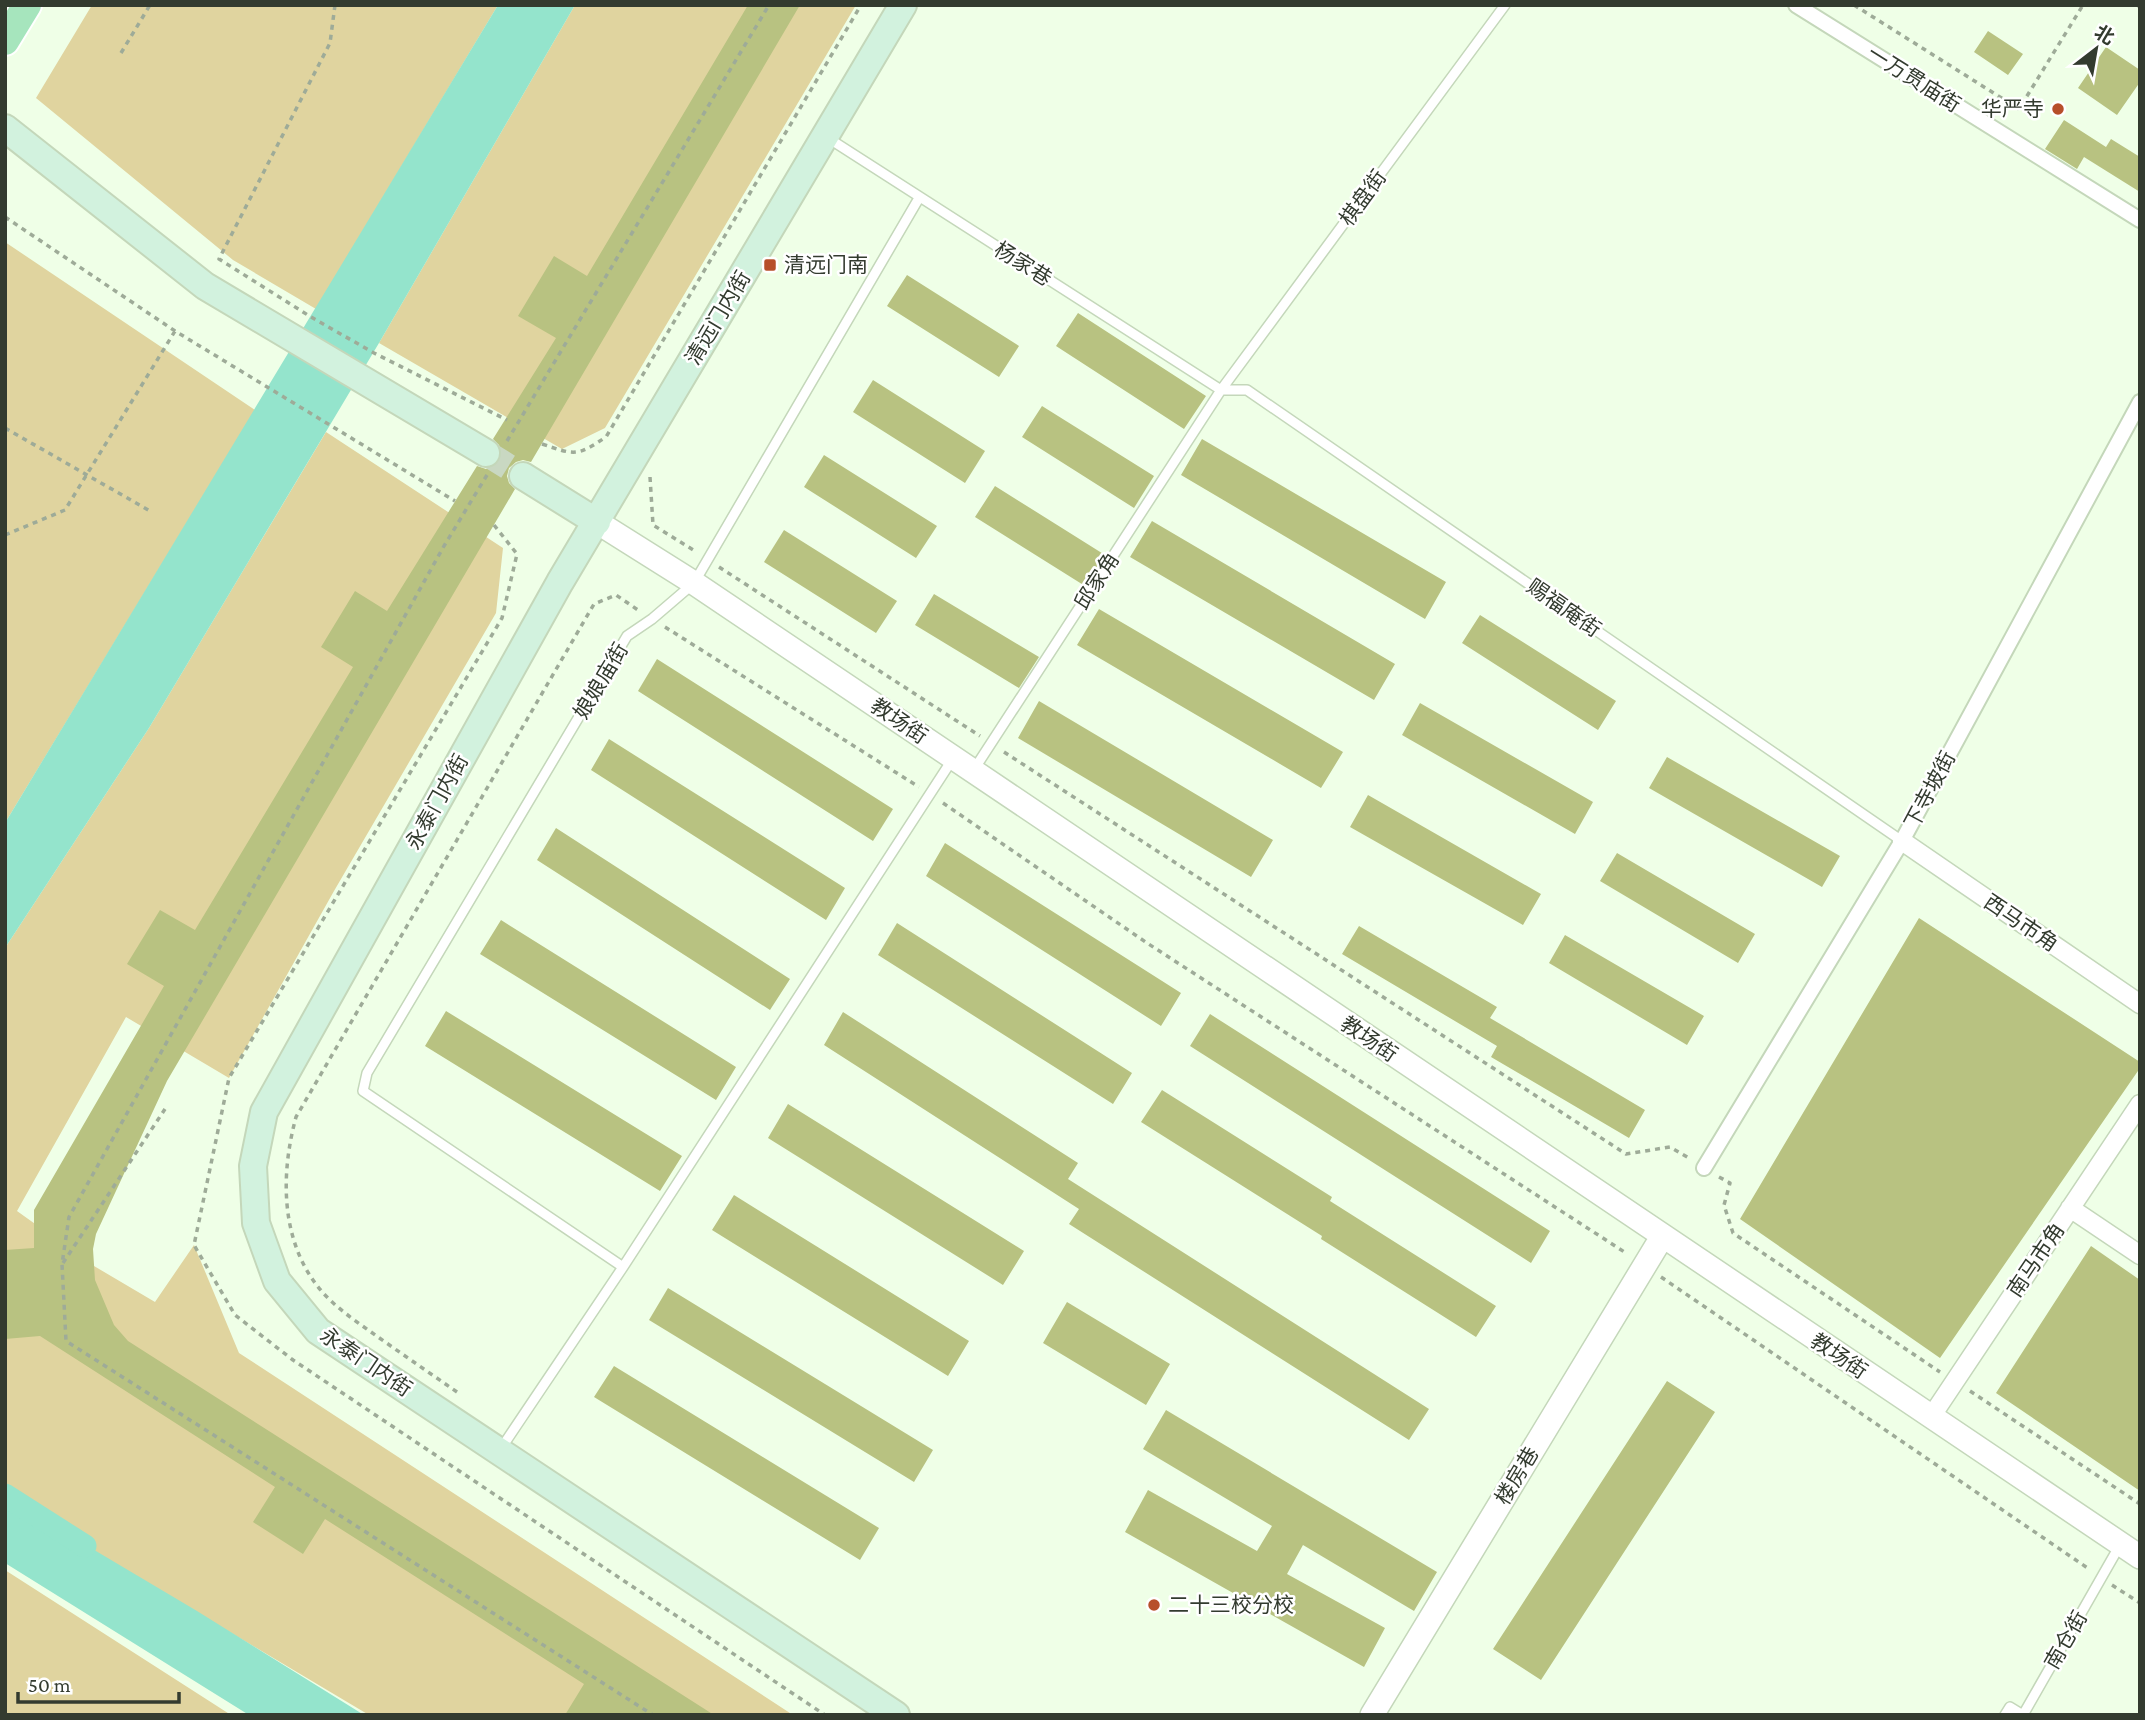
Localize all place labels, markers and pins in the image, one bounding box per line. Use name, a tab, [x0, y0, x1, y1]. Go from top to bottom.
place label: 华严寺	[1981, 97, 2044, 121]
marker: 华严寺	[2050, 101, 2066, 117]
place label: 清远门南	[784, 253, 868, 277]
marker: 清远门南	[762, 257, 778, 273]
place label: 二十三校分校	[1168, 1593, 1294, 1617]
marker: 二十三校分校	[1146, 1597, 1162, 1613]

